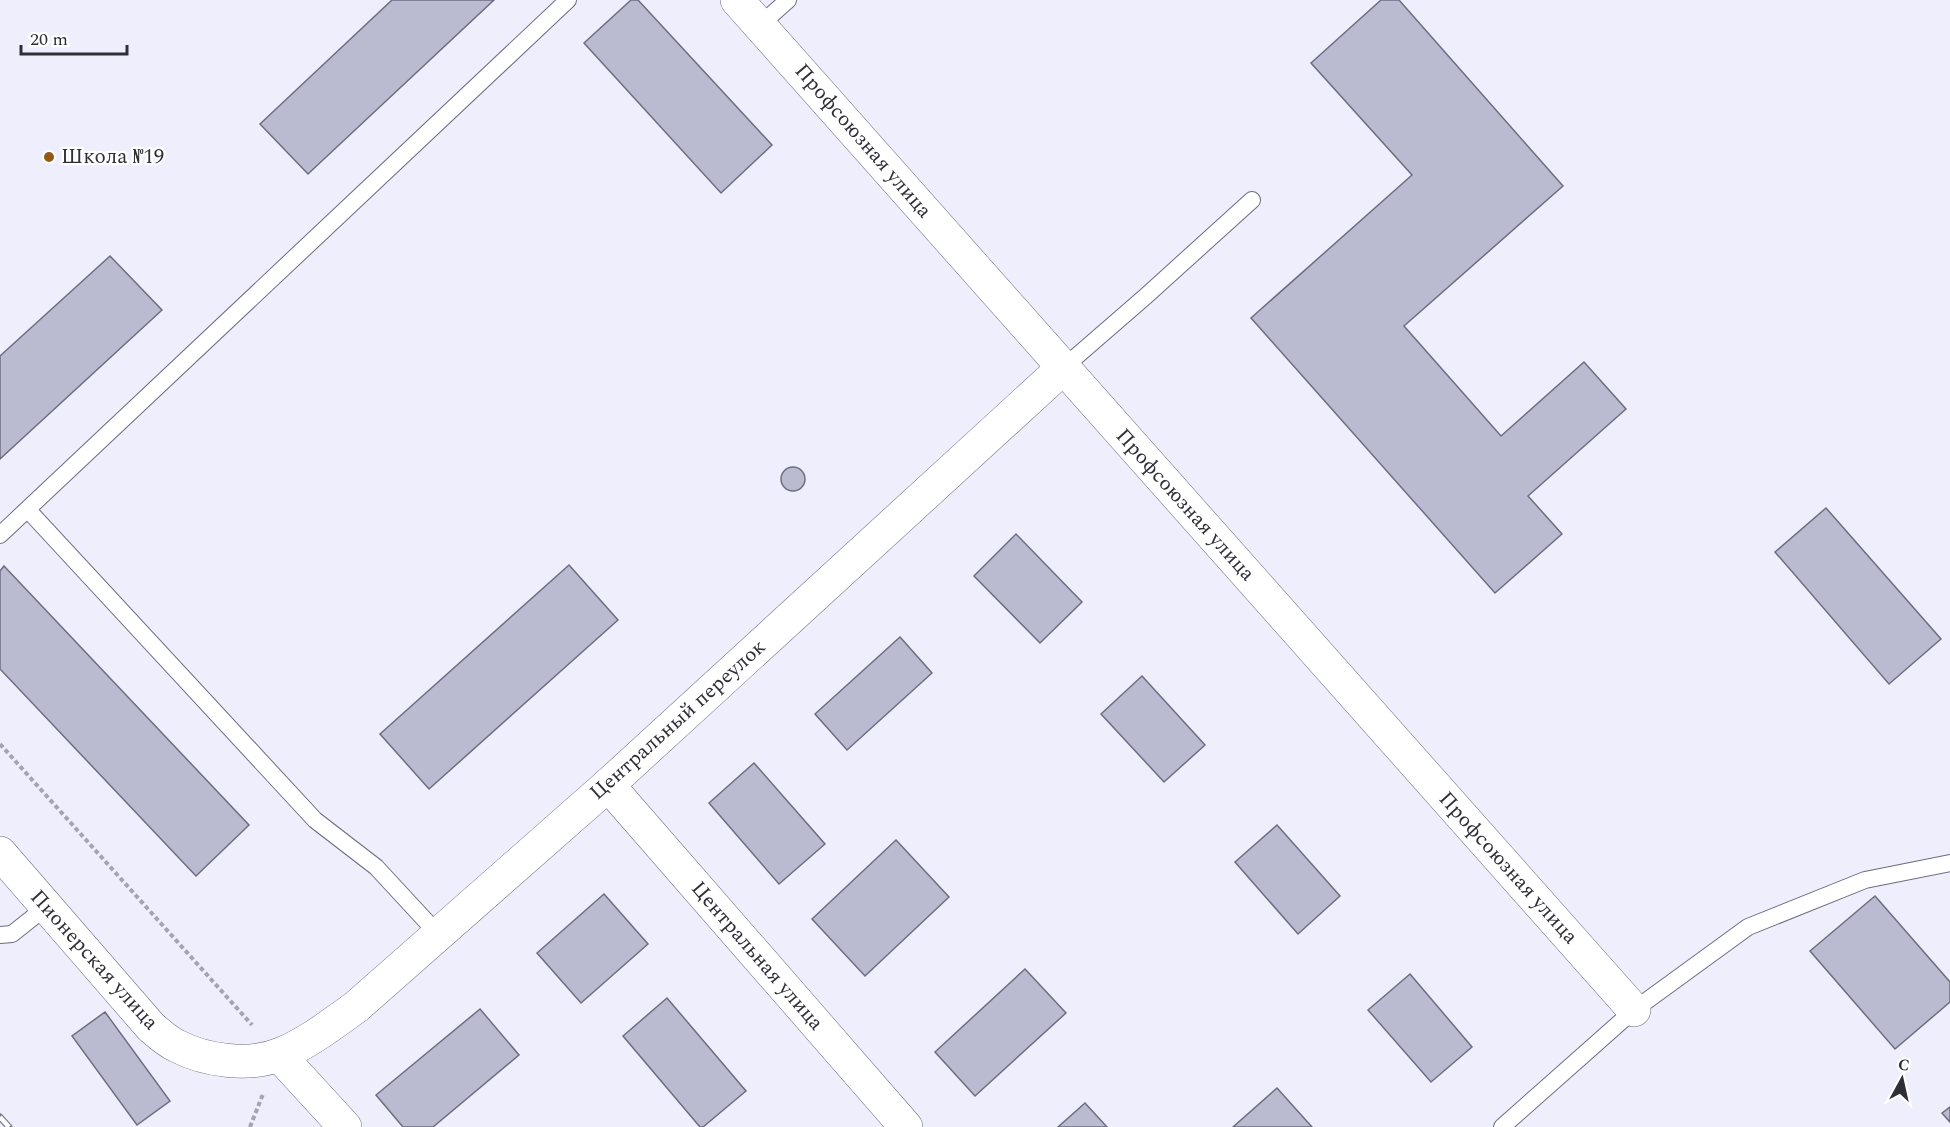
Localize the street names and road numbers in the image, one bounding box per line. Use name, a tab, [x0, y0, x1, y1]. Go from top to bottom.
street label: Профсоюзная улица	[787, 56, 940, 226]
street label: Профсоюзная улица	[1107, 421, 1263, 589]
street label: Центральный переулок	[582, 632, 774, 808]
street label: Профсоюзная улица	[1430, 784, 1586, 952]
street label: Центральная улица	[683, 874, 832, 1038]
street label: Пионерская улица	[22, 882, 167, 1038]

